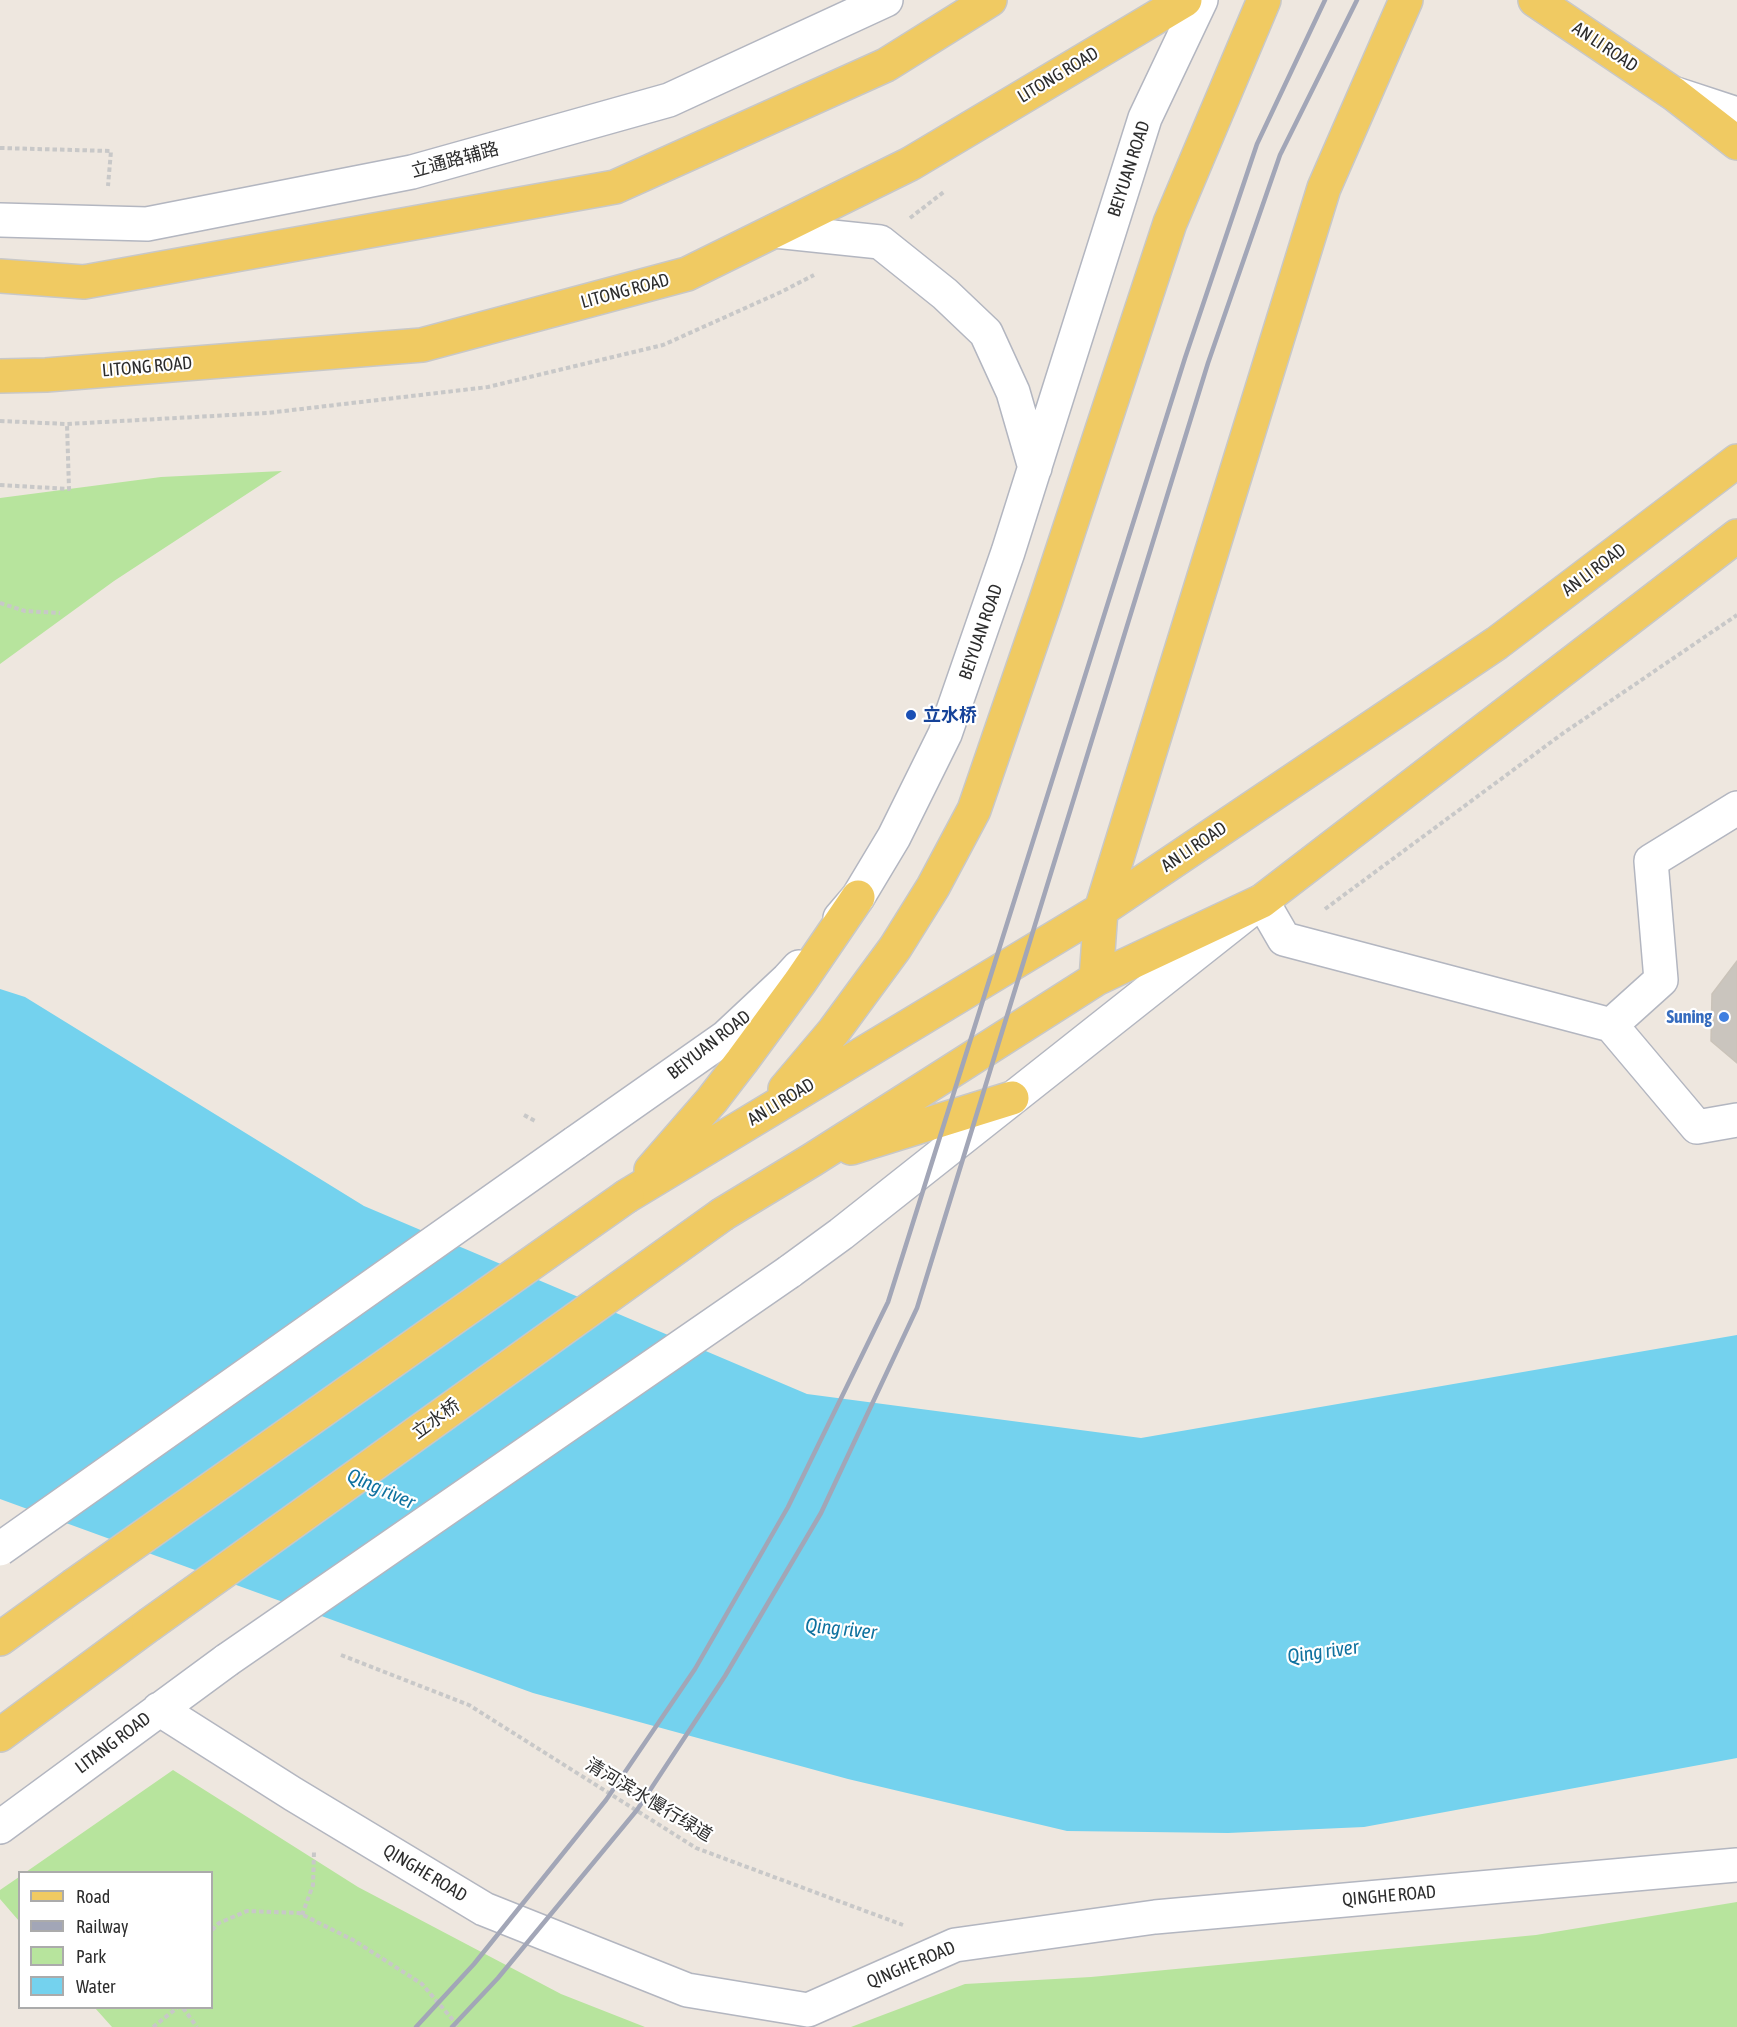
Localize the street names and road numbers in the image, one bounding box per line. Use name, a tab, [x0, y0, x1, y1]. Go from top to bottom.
street label: AN LI ROAD	[1568, 17, 1642, 77]
street label: LITONG ROAD	[1014, 42, 1102, 108]
street label: BEIYUAN ROAD	[1103, 118, 1155, 220]
street label: 立通路辅路	[409, 138, 501, 182]
street label: LITONG ROAD	[579, 269, 671, 313]
street label: LITONG ROAD	[101, 352, 193, 382]
street label: AN LI ROAD	[1558, 539, 1630, 601]
street label: BEIYUAN ROAD	[955, 581, 1007, 683]
street label: AN LI ROAD	[1157, 817, 1231, 877]
street label: BEIYUAN ROAD	[663, 1006, 755, 1084]
street label: AN LI ROAD	[744, 1074, 818, 1130]
street label: 立水桥	[408, 1394, 464, 1444]
street label: LITANG ROAD	[71, 1708, 155, 1778]
street label: 清河滨水慢行绿道	[582, 1754, 716, 1846]
street label: QINGHE ROAD	[379, 1840, 471, 1906]
street label: QINGHE ROAD	[1341, 1881, 1437, 1911]
street label: QINGHE ROAD	[863, 1937, 959, 1993]

